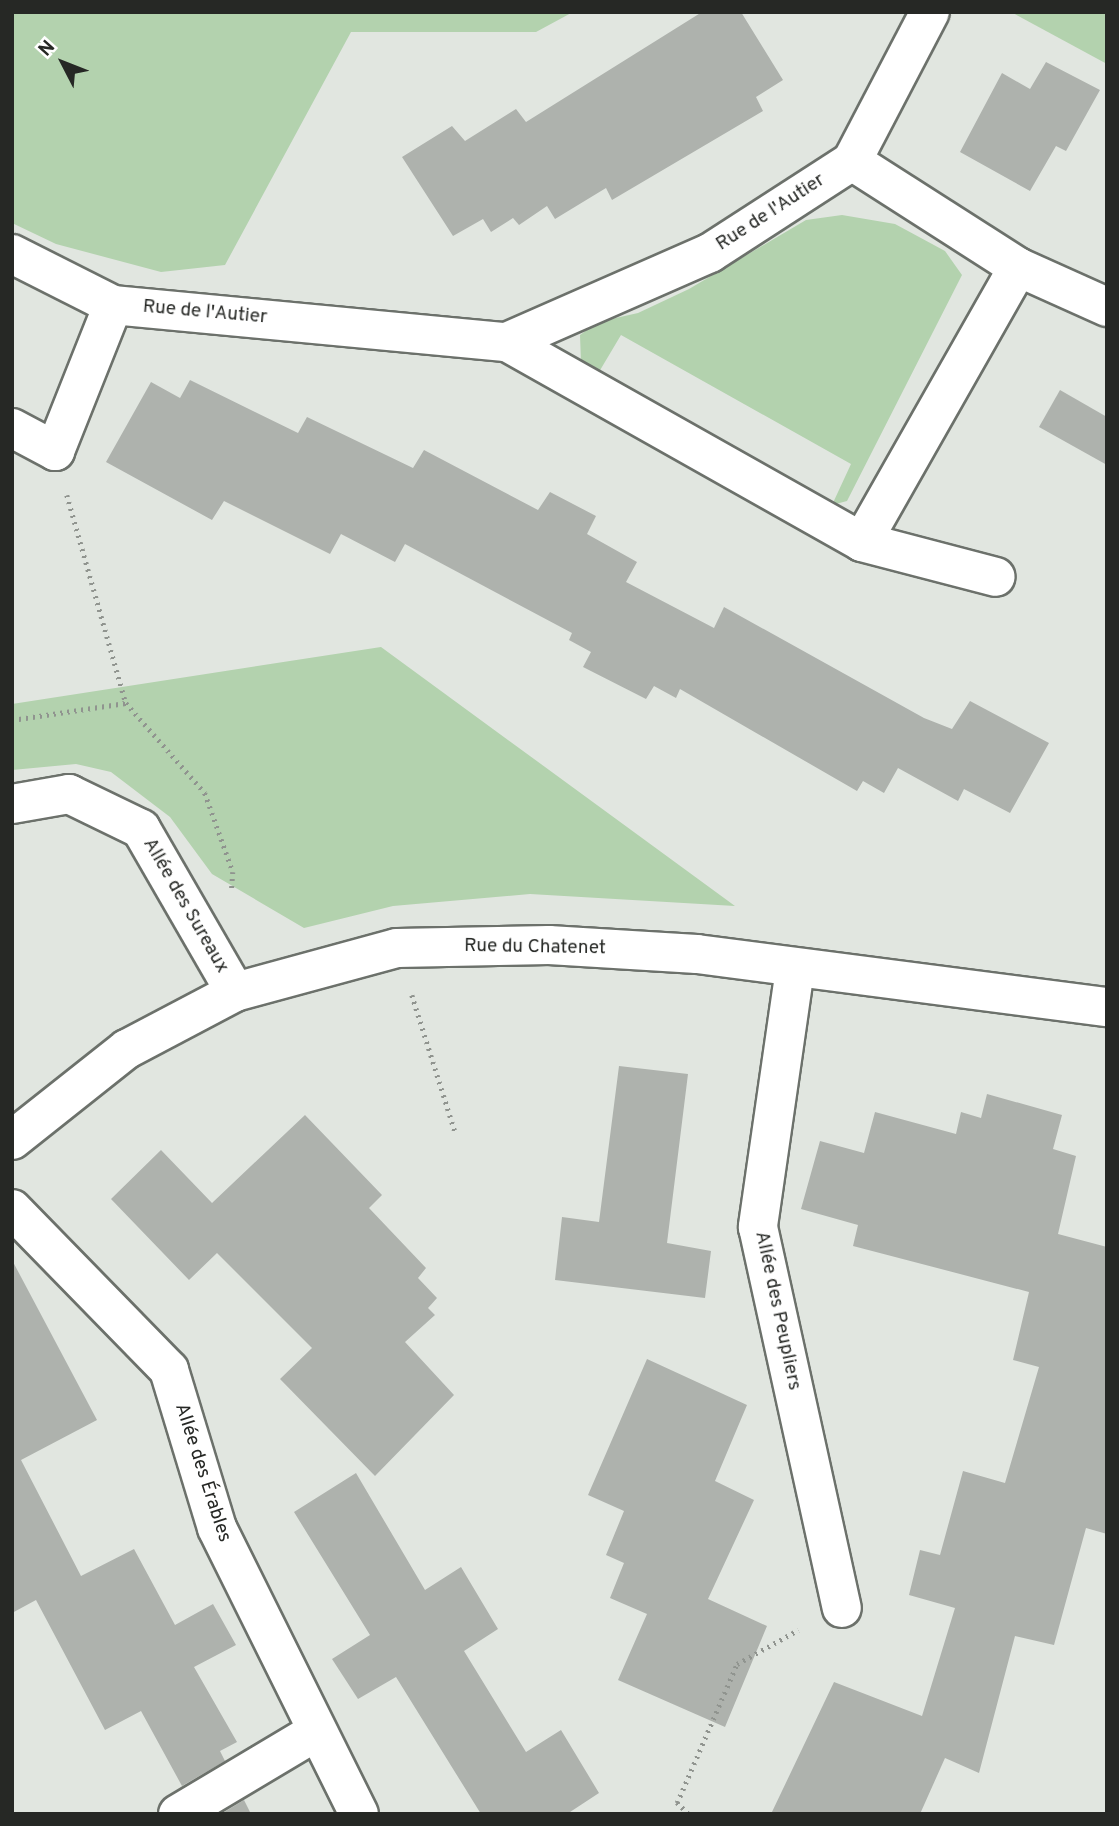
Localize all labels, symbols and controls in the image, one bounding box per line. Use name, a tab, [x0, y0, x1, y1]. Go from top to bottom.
north arrow	[28, 28, 98, 98]
text: N	[34, 36, 61, 62]
street label: Rue de l'Autier	[712, 169, 830, 257]
street label: Rue de l'Autier	[142, 296, 268, 330]
street label: Allée des Sureaux	[137, 835, 233, 977]
street label: Rue du Chatenet	[464, 935, 606, 961]
street label: Allée des Peupliers	[749, 1229, 805, 1393]
street label: Allée des Érables	[169, 1401, 235, 1545]

